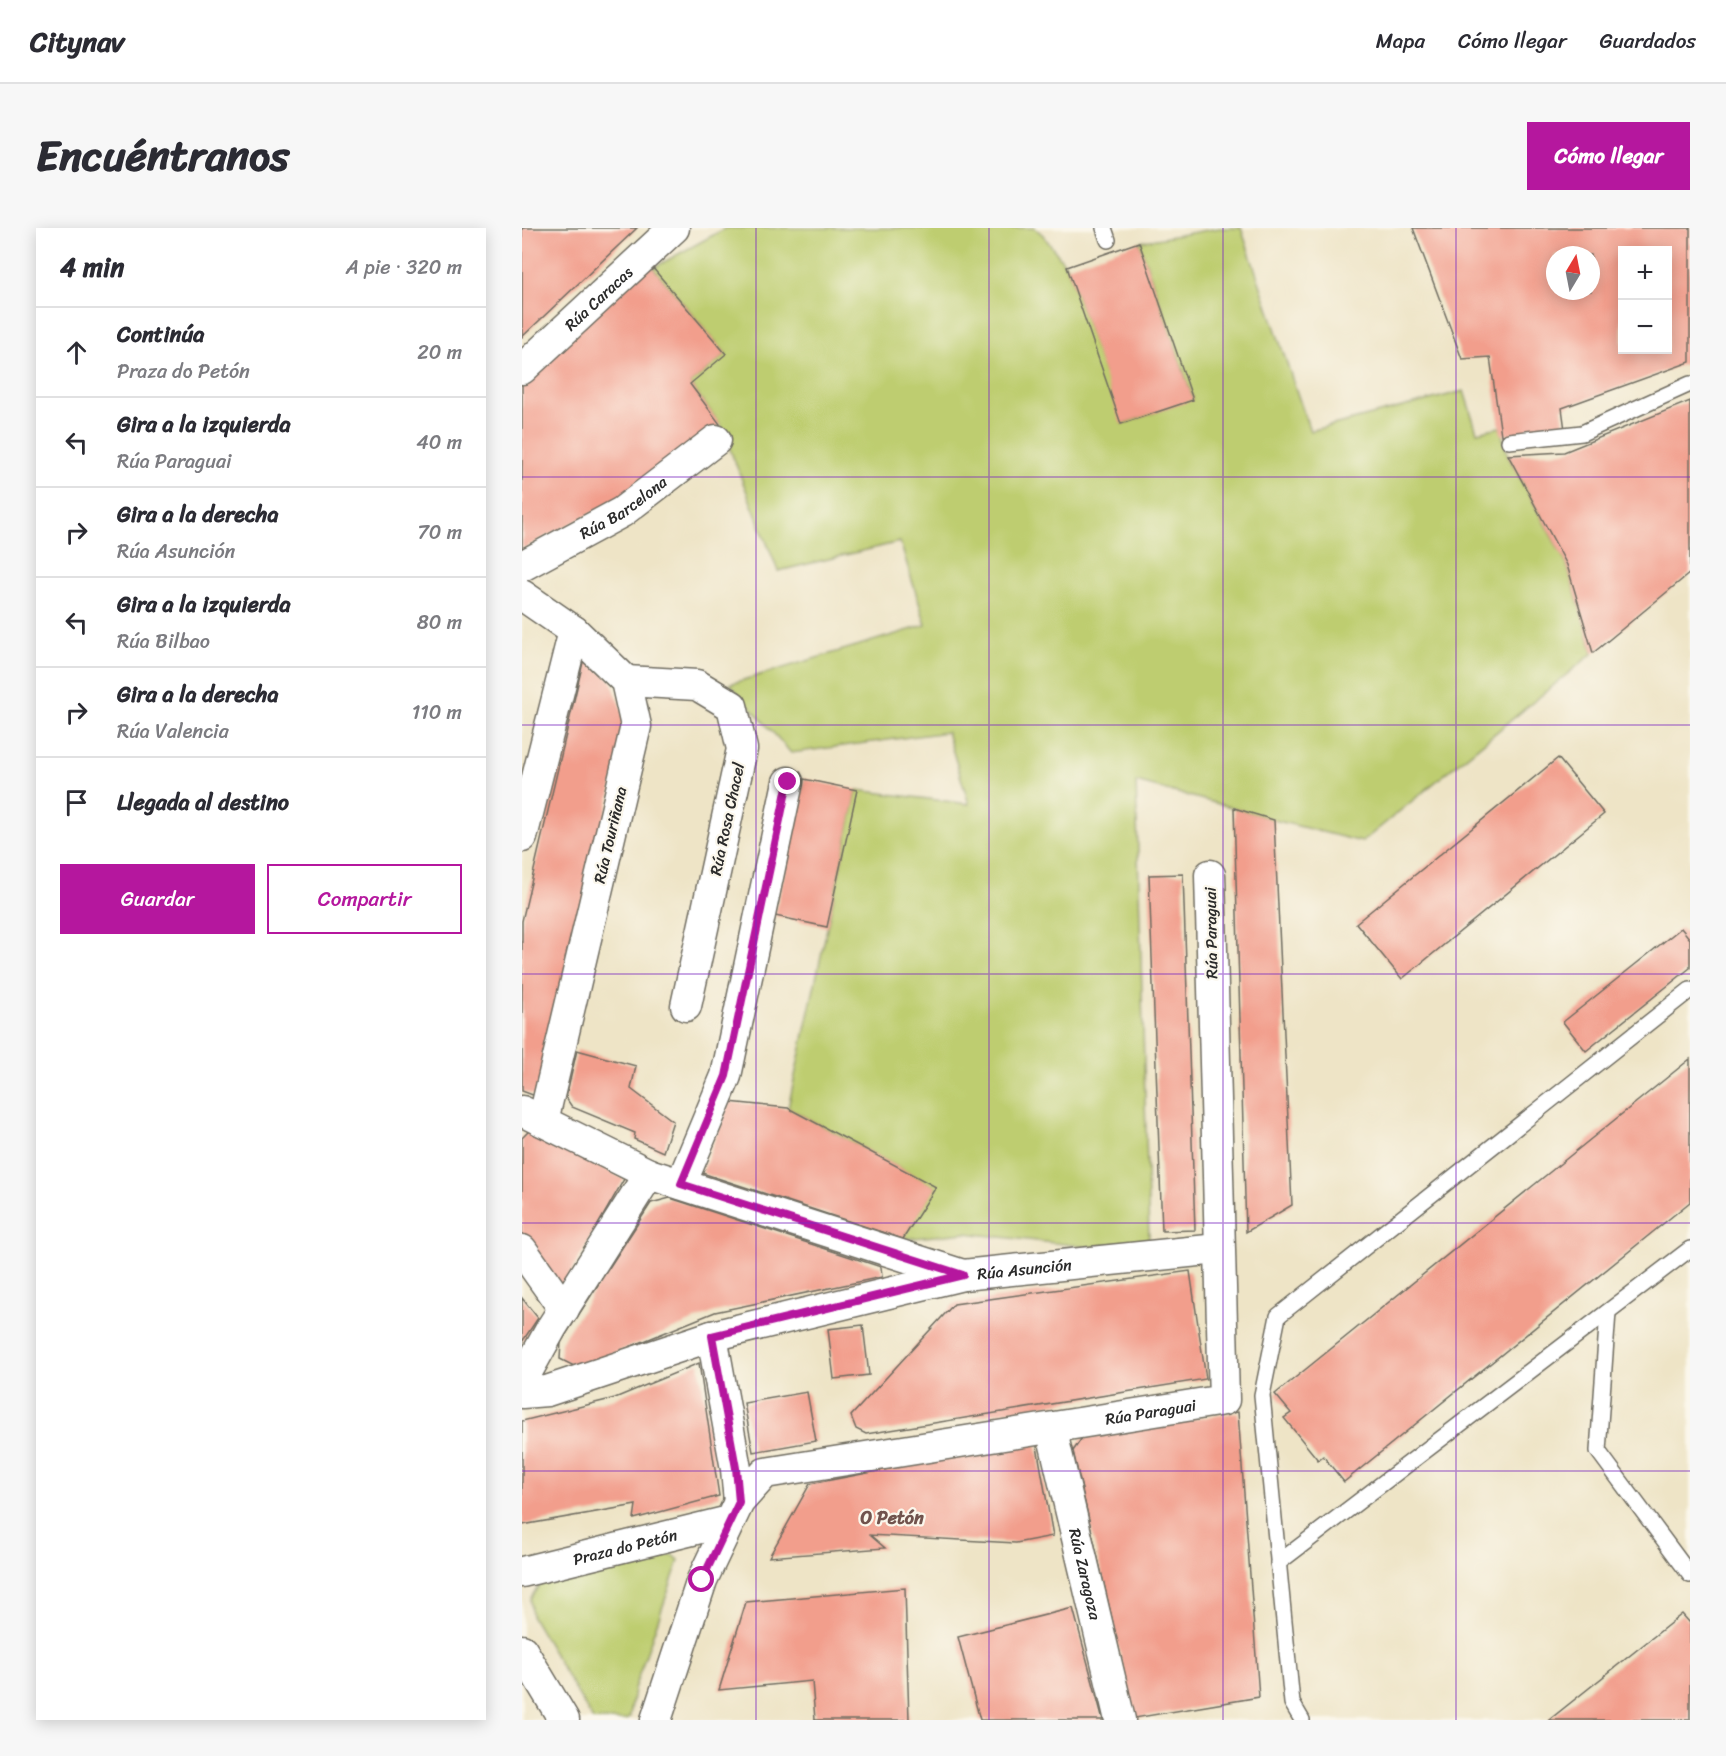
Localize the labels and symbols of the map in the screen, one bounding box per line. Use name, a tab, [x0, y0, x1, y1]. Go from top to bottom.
north arrow	[1546, 246, 1600, 300]
street label: Rúa Caracas	[557, 258, 640, 338]
street label: Rúa Barcelona	[574, 467, 674, 547]
street label: Rúa Rosa Chacel	[701, 759, 753, 878]
route end	[774, 768, 800, 794]
street label: Rúa Touriñana	[585, 784, 635, 886]
street label: Rúa Paraguai	[1196, 886, 1226, 979]
street label: Rúa Asunción	[976, 1249, 1073, 1288]
street label: Rúa Paraguai	[1103, 1390, 1199, 1433]
district label: O Petón	[860, 1502, 924, 1534]
street label: Praza do Petón	[570, 1520, 680, 1573]
street label: Rúa Zaragoza	[1061, 1525, 1111, 1624]
route start	[688, 1566, 714, 1592]

